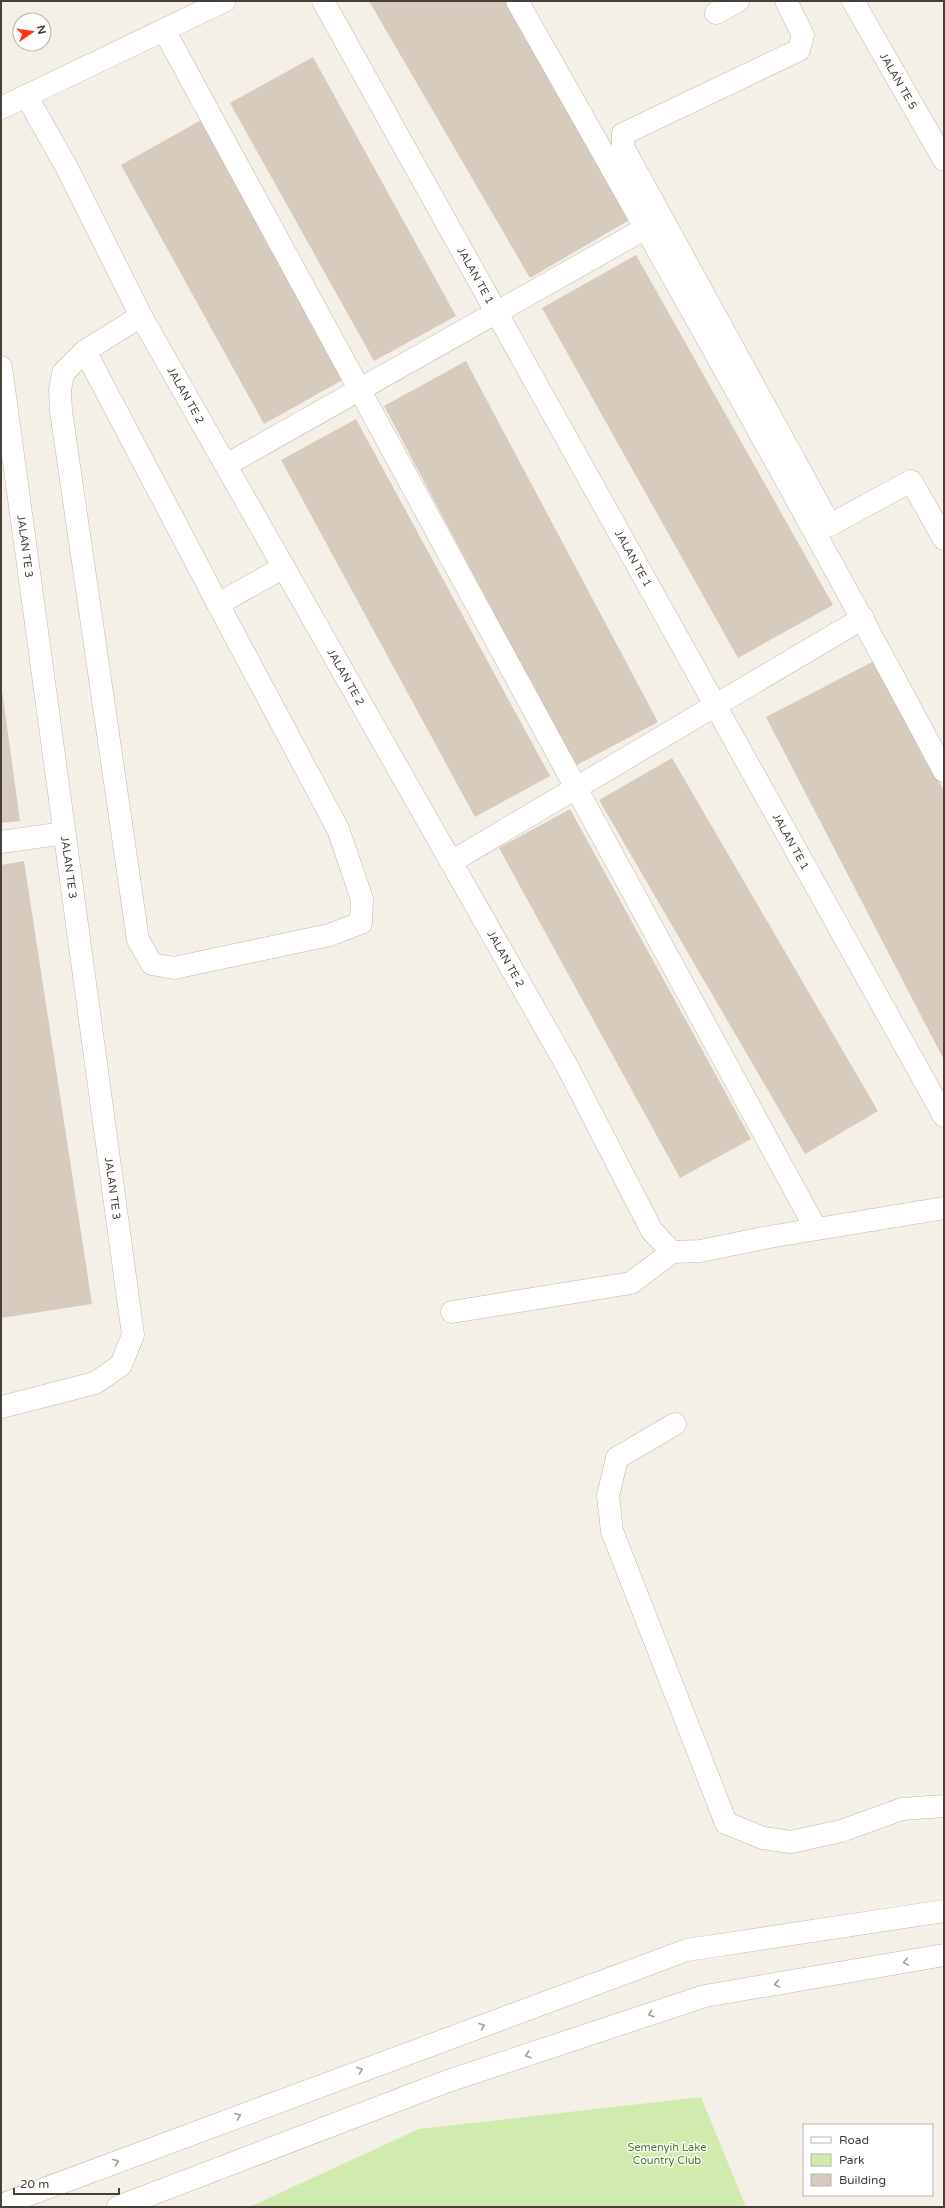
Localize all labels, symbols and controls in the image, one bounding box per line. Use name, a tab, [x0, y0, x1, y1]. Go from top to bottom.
north arrow	[12, 12, 52, 52]
text: N	[34, 24, 49, 36]
street label: JALAN TE 5	[877, 51, 920, 112]
street label: JALAN TE 1	[454, 245, 496, 306]
street label: JALAN TE 2	[164, 365, 207, 426]
street label: JALAN TE 3	[14, 514, 36, 579]
street label: JALAN TE 1	[612, 528, 654, 589]
street label: JALAN TE 2	[324, 647, 367, 708]
street label: JALAN TE 1	[770, 811, 812, 872]
street label: JALAN TE 3	[58, 835, 79, 900]
street label: JALAN TE 2	[484, 928, 527, 990]
street label: JALAN TE 3	[102, 1156, 123, 1221]
one-way arrow	[902, 1957, 909, 1966]
one-way arrow	[774, 1979, 781, 1988]
one-way arrow	[648, 2009, 655, 2018]
one-way arrow	[478, 2022, 485, 2030]
one-way arrow	[525, 2050, 532, 2058]
one-way arrow	[356, 2067, 363, 2075]
one-way arrow	[234, 2113, 241, 2121]
legend	[803, 2124, 933, 2196]
text: Road	[839, 2133, 869, 2147]
park label: Semenyih Lake Country Club	[628, 2141, 706, 2167]
text: Park	[839, 2153, 865, 2167]
one-way arrow	[113, 2158, 120, 2166]
scale bar	[14, 2170, 119, 2196]
text: Building	[839, 2173, 886, 2187]
text: 20 m	[20, 2177, 49, 2191]

